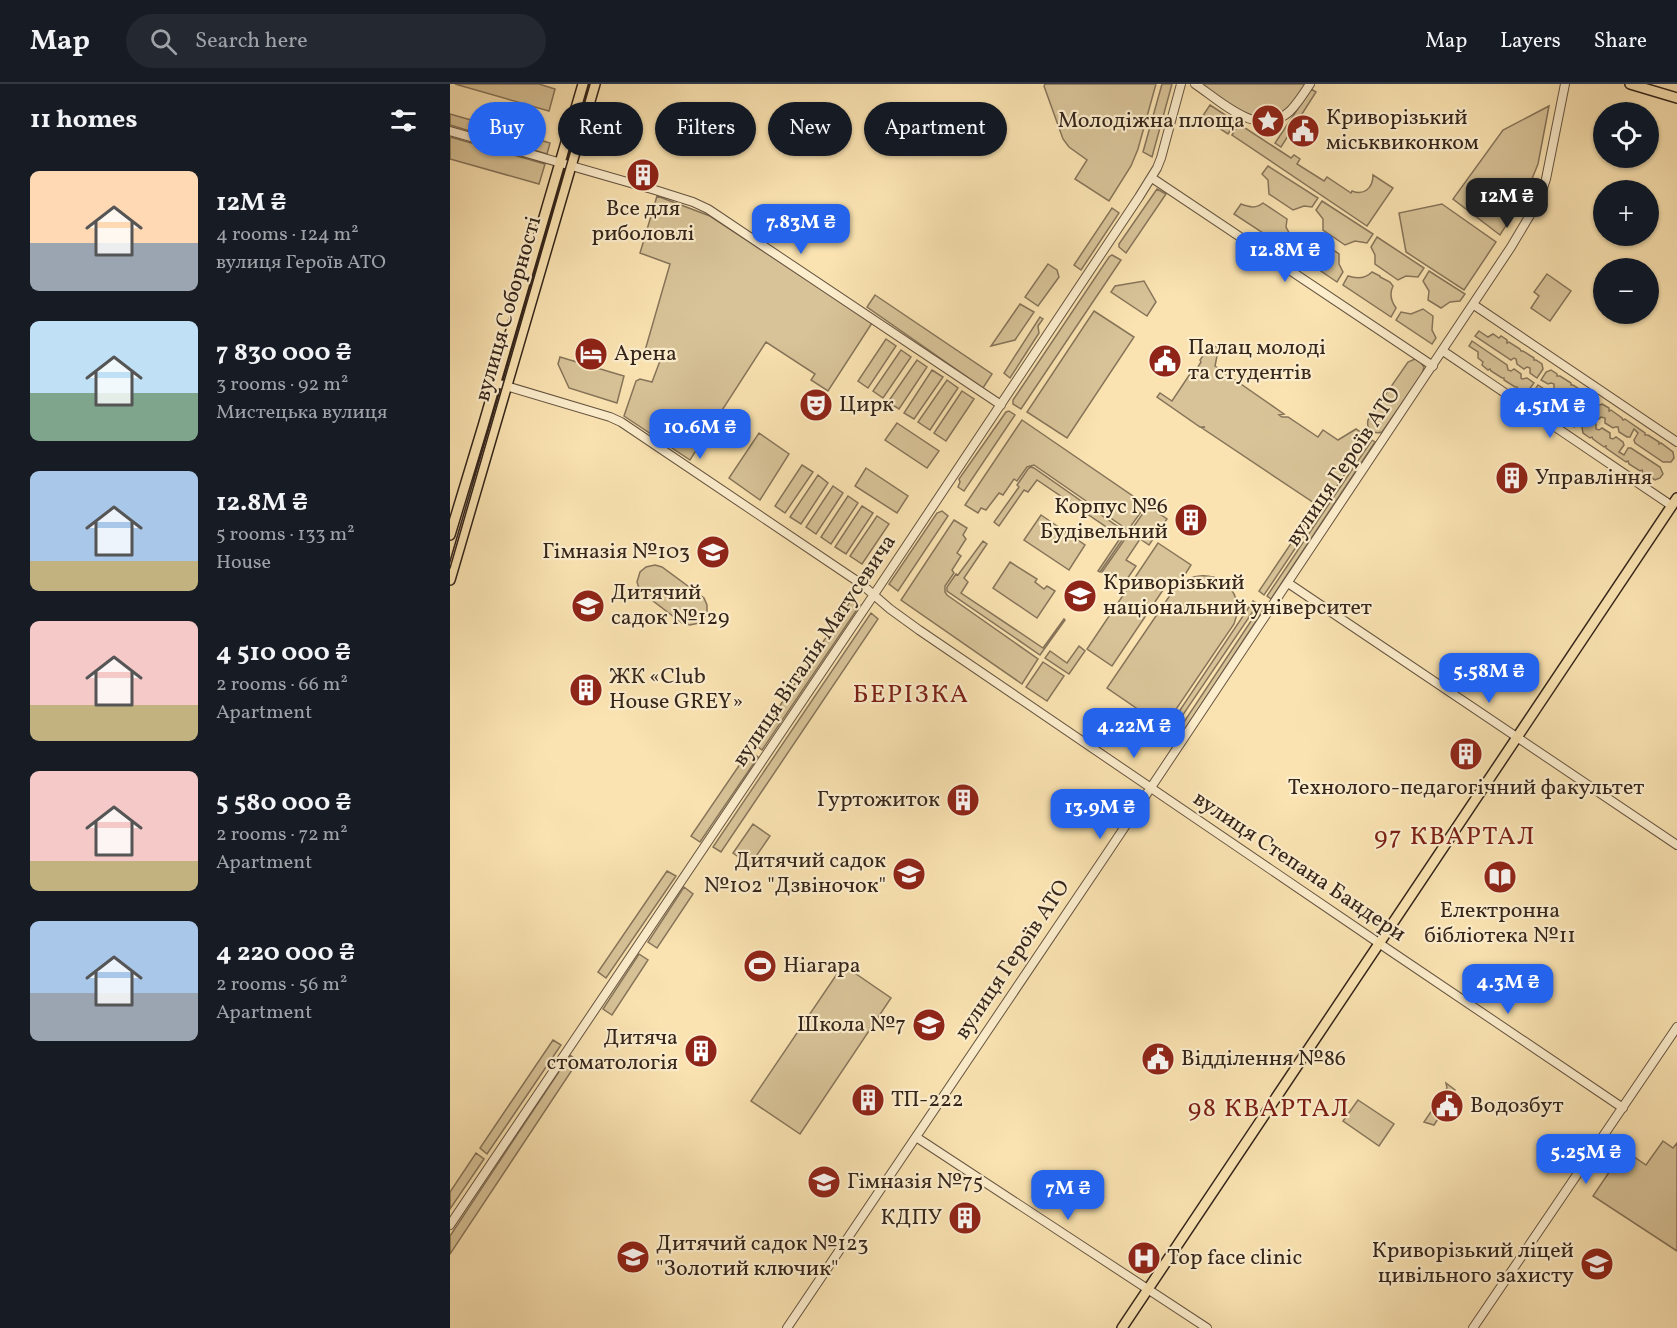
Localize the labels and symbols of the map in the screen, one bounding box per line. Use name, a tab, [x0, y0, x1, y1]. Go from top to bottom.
place icon: Молодіжна площа	[1250, 103, 1286, 139]
place label: Криворізький міськвиконком	[1326, 103, 1479, 159]
place label: Молодіжна площа	[1058, 106, 1245, 137]
public building icon: Криворізький міськвиконком	[1285, 113, 1321, 149]
building icon: Все для риболовлі	[625, 157, 661, 193]
pin: 12M ₴	[1465, 178, 1549, 229]
place label: Все для риболовлі	[592, 194, 694, 250]
pin: 7.83M ₴	[746, 204, 856, 255]
street label: вулиця Соборності	[468, 213, 550, 405]
pin: 12.8M ₴	[1230, 232, 1340, 283]
place label: Палац молоді та студентів	[1188, 333, 1326, 389]
hotel icon: Арена	[573, 336, 609, 372]
place label: Арена	[614, 339, 677, 370]
public building icon: Палац молоді та студентів	[1147, 343, 1183, 379]
street label: вулиця Героїв АТО	[1279, 381, 1409, 553]
theatre icon: Цирк	[798, 387, 834, 423]
pin: 4.51M ₴	[1495, 388, 1605, 439]
place label: Цирк	[839, 390, 894, 421]
pin: 10.6M ₴	[645, 409, 755, 460]
building icon: Управління	[1494, 460, 1530, 496]
place label: Управління	[1535, 463, 1652, 494]
place label: Корпус №6 Будівельний	[1040, 492, 1168, 548]
building icon: Корпус №6 Будівельний	[1173, 502, 1209, 538]
street label: вулиця Віталія Матусевича	[726, 529, 905, 773]
school or university icon: Гімназія №103	[695, 534, 731, 570]
place label: Гімназія №103	[542, 537, 690, 568]
place label: Криворізький національний університет	[1103, 568, 1372, 624]
place label: Дитячий садок №129	[611, 578, 729, 634]
school or university icon: Криворізький національний університет	[1062, 578, 1098, 614]
school or university icon: Дитячий садок №129	[570, 588, 606, 624]
pin: 5.58M ₴	[1434, 653, 1544, 704]
place label: ЖК «Club House GREY»	[609, 662, 743, 718]
building icon: ЖК «Club House GREY»	[568, 672, 604, 708]
district label: БЕРІЗКА	[852, 677, 970, 713]
pin: 4.22M ₴	[1079, 708, 1189, 759]
building icon: Технолого-педагогічний факультет	[1448, 736, 1484, 772]
place label: Технолого-педагогічний факультет	[1288, 773, 1644, 804]
building icon: Гуртожиток	[945, 782, 981, 818]
street label: вулиця Степана Бандери	[1186, 784, 1412, 950]
place label: Гуртожиток	[817, 785, 940, 816]
pin: 13.9M ₴	[1045, 789, 1155, 840]
district label: 97 КВАРТАЛ	[1374, 819, 1536, 855]
place label: Дитячий садок №102 "Дзвіночок"	[704, 846, 886, 902]
school or university icon: Дитячий садок №102 "Дзвіночок"	[891, 856, 927, 892]
library icon: Електронна бібліотека №11	[1482, 859, 1518, 895]
street label: вулиця Героїв АТО	[948, 874, 1078, 1046]
place label: Електронна бібліотека №11	[1424, 896, 1576, 952]
sports icon: Ніагара	[742, 948, 778, 984]
place label: Ніагара	[783, 951, 861, 982]
pin: 4.3M ₴	[1459, 964, 1557, 1015]
school or university icon: Школа №7	[911, 1007, 947, 1043]
place label: Школа №7	[797, 1010, 906, 1041]
place label: Дитяча стоматологія	[546, 1023, 678, 1079]
building icon: Дитяча стоматологія	[683, 1033, 719, 1069]
public building icon: Відділення №86	[1140, 1041, 1176, 1077]
place label: Відділення №86	[1181, 1044, 1346, 1075]
building icon: ТП-222	[850, 1082, 886, 1118]
place label: ТП-222	[891, 1085, 964, 1116]
public building icon: Водозбут	[1429, 1088, 1465, 1124]
district label: 98 КВАРТАЛ	[1188, 1091, 1350, 1127]
place label: Водозбут	[1470, 1091, 1564, 1122]
pin: 5.25M ₴	[1531, 1134, 1641, 1185]
school or university icon: Гімназія №75	[806, 1164, 842, 1200]
place label: Гімназія №75	[847, 1167, 983, 1198]
pin: 7M ₴	[1032, 1170, 1104, 1221]
building icon: КДПУ	[947, 1200, 983, 1236]
place label: КДПУ	[881, 1203, 942, 1234]
place label: Дитячий садок №123 "Золотий ключик"	[656, 1229, 868, 1285]
place label: Криворізький ліцей цивільного захисту	[1372, 1236, 1574, 1292]
school or university icon: Дитячий садок №123 "Золотий ключик"	[615, 1239, 651, 1275]
hospital icon: Top face clinic	[1126, 1240, 1162, 1276]
place label: Top face clinic	[1167, 1243, 1302, 1274]
school or university icon: Криворізький ліцей цивільного захисту	[1579, 1246, 1615, 1282]

